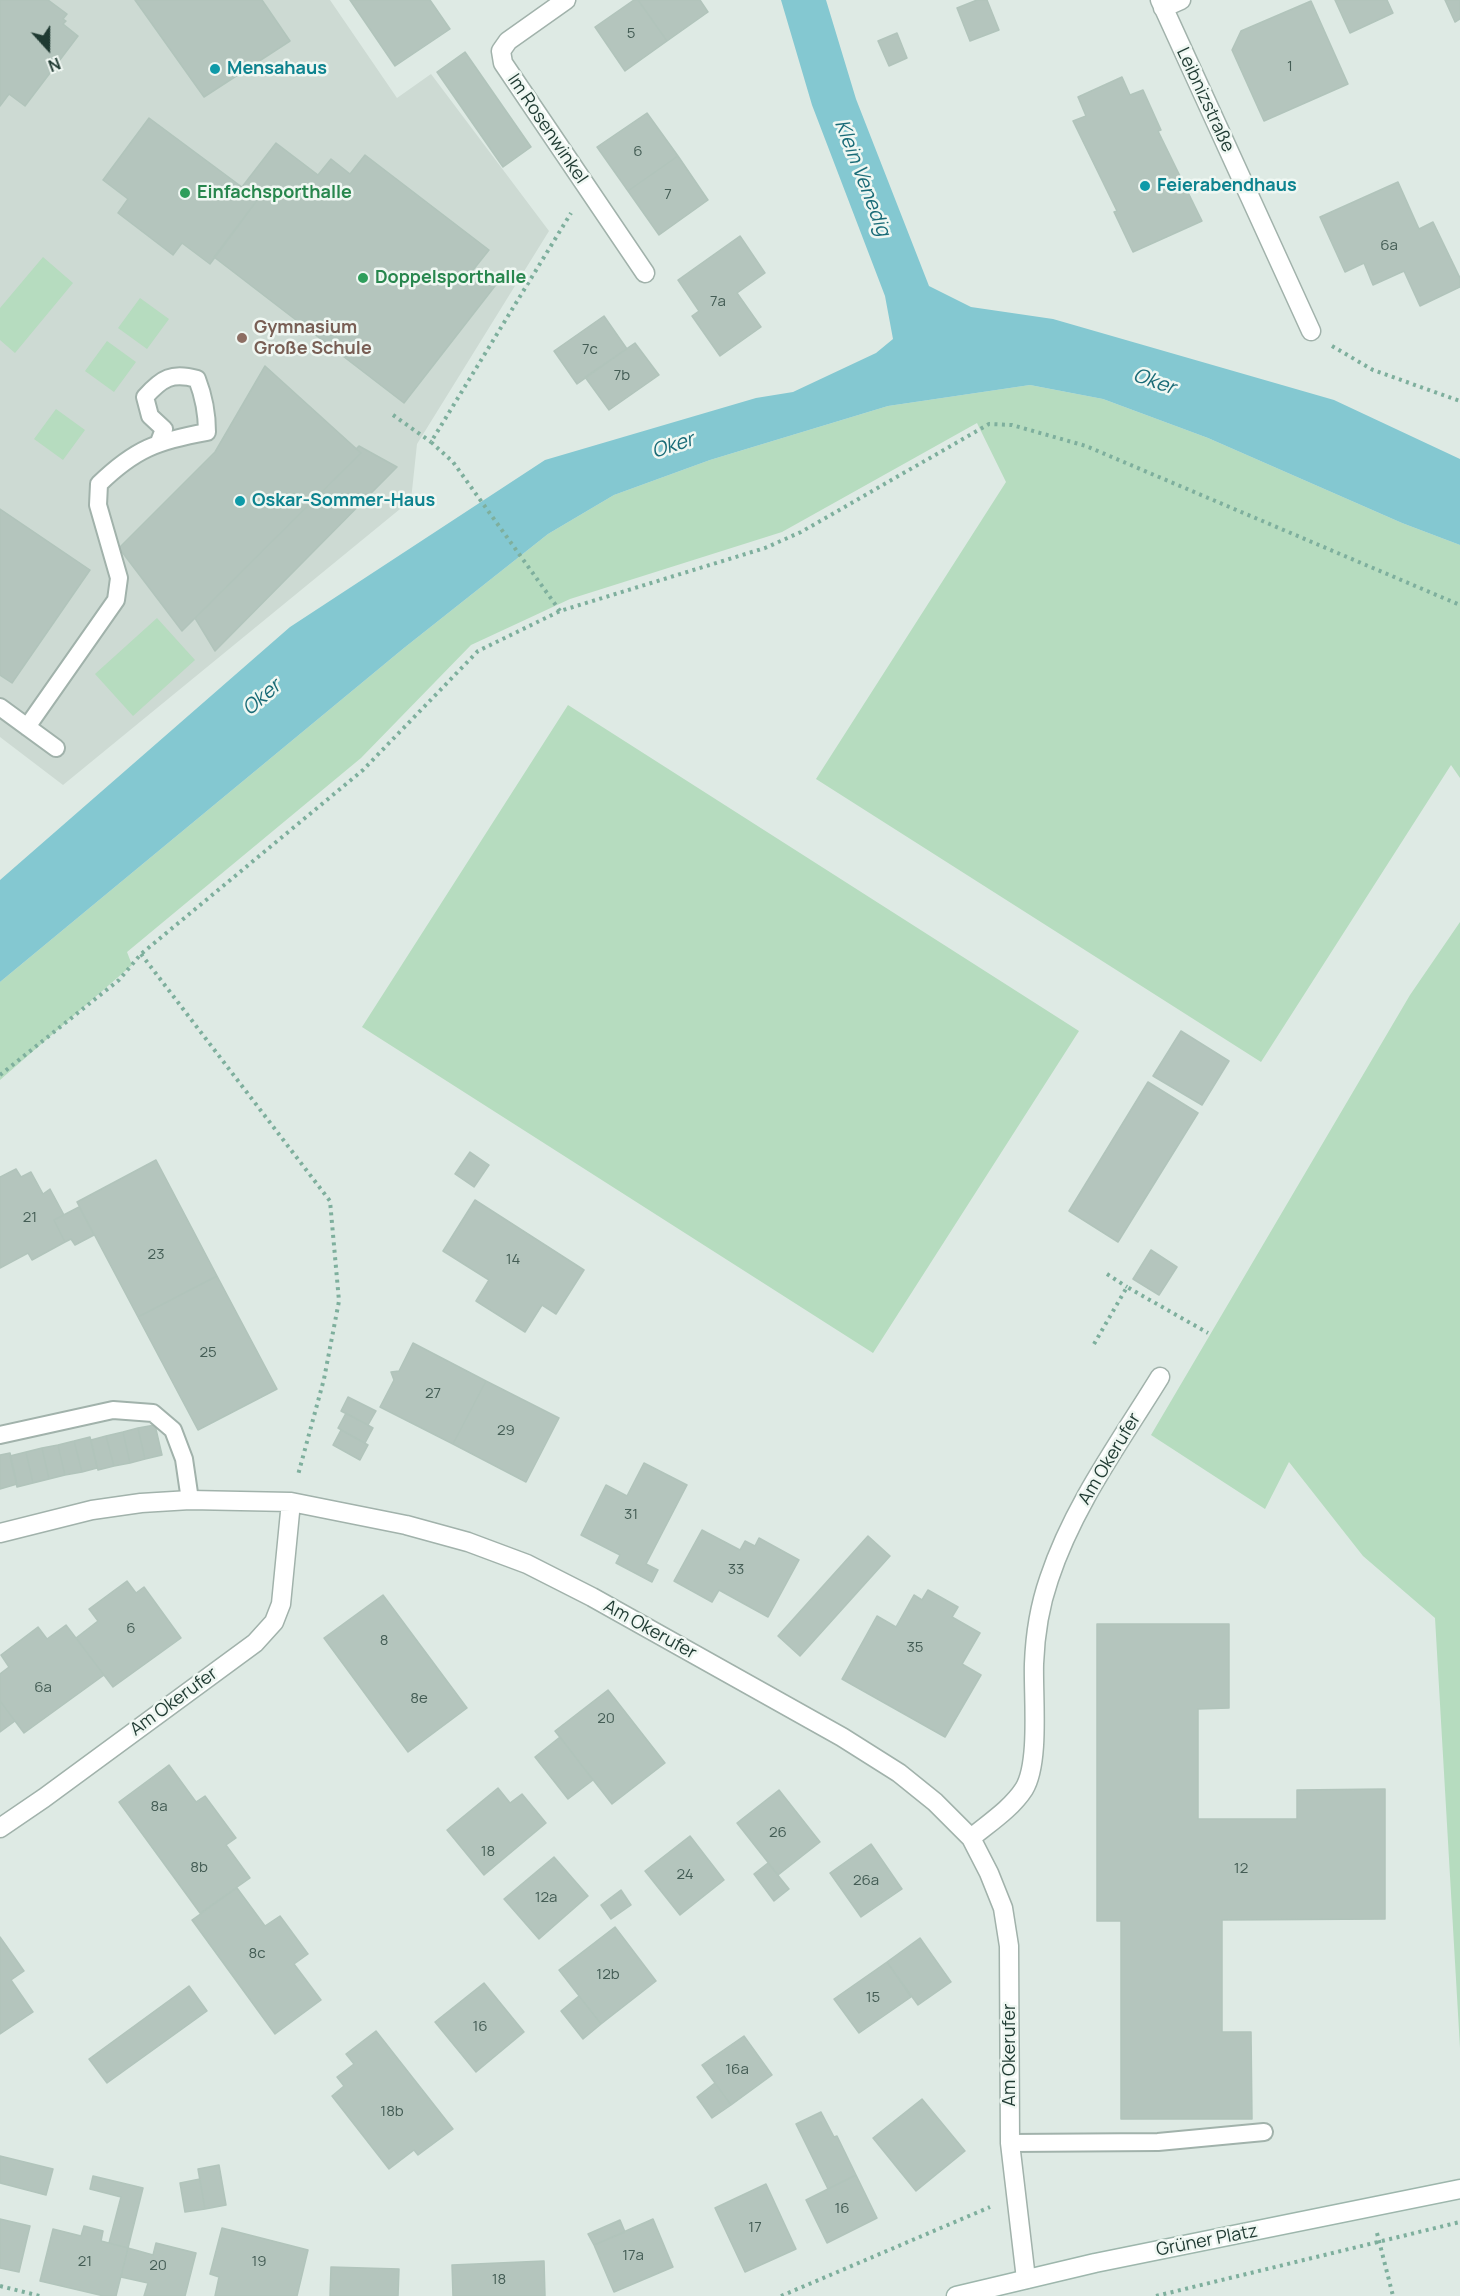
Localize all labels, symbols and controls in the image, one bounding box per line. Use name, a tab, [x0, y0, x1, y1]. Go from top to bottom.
north arrow	[18, 18, 78, 78]
house number: 5	[627, 25, 635, 43]
street label: Leibnizstraße	[1171, 44, 1239, 156]
text: N	[45, 52, 64, 77]
place label: Mensahaus	[227, 58, 327, 80]
house number: 1	[1287, 58, 1293, 76]
marker: Mensahaus	[208, 62, 222, 76]
street label: Im Rosenwinkel	[502, 70, 592, 188]
water label: Klein Venedig	[829, 116, 895, 240]
house number: 6	[633, 143, 643, 161]
place label: Feierabendhaus	[1157, 175, 1297, 197]
marker: Feierabendhaus	[1138, 179, 1152, 193]
place label: Einfachsporthalle	[197, 182, 352, 204]
marker: Einfachsporthalle	[178, 186, 192, 200]
house number: 7	[664, 186, 672, 204]
house number: 6a	[1380, 237, 1398, 255]
place label: Doppelsporthalle	[375, 267, 526, 289]
marker: Doppelsporthalle	[356, 271, 370, 285]
house number: 7a	[710, 293, 726, 311]
place label: Gymnasium Große Schule	[254, 317, 372, 360]
marker: Gymnasium Große Schule	[235, 331, 249, 345]
house number: 7c	[582, 341, 598, 359]
water label: Oker	[1130, 364, 1178, 400]
house number: 7b	[614, 367, 630, 385]
water label: Oker	[649, 428, 697, 464]
place label: Oskar-Sommer-Haus	[252, 490, 435, 512]
marker: Oskar-Sommer-Haus	[233, 494, 247, 508]
water label: Oker	[238, 675, 286, 721]
house number: 21	[23, 1209, 37, 1227]
house number: 23	[148, 1246, 164, 1264]
house number: 14	[506, 1251, 520, 1269]
house number: 25	[199, 1344, 217, 1362]
house number: 27	[425, 1385, 441, 1403]
street label: Am Okerufer	[1074, 1409, 1146, 1509]
house number: 29	[497, 1422, 515, 1440]
house number: 31	[624, 1506, 638, 1524]
house number: 33	[728, 1561, 744, 1579]
street label: Am Okerufer	[600, 1596, 700, 1664]
house number: 6	[126, 1620, 136, 1638]
house number: 8	[380, 1632, 388, 1650]
house number: 35	[907, 1639, 923, 1657]
street label: Am Okerufer	[126, 1663, 222, 1741]
house number: 6a	[34, 1679, 52, 1697]
house number: 8e	[410, 1690, 428, 1708]
house number: 20	[597, 1710, 615, 1728]
house number: 8a	[150, 1798, 168, 1816]
house number: 26	[769, 1824, 787, 1842]
house number: 18	[481, 1843, 495, 1861]
house number: 8b	[190, 1859, 208, 1877]
house number: 12	[1234, 1860, 1248, 1878]
house number: 24	[676, 1866, 694, 1884]
house number: 26a	[853, 1872, 879, 1890]
house number: 12a	[535, 1889, 557, 1907]
house number: 8c	[248, 1945, 266, 1963]
house number: 12b	[596, 1966, 620, 1984]
house number: 15	[866, 1989, 880, 2007]
street label: Am Okerufer	[999, 2004, 1021, 2106]
house number: 16	[472, 2018, 488, 2036]
house number: 16a	[725, 2061, 749, 2079]
house number: 18b	[380, 2103, 404, 2121]
house number: 16	[834, 2200, 850, 2218]
house number: 17	[748, 2219, 762, 2237]
street label: Grüner Platz	[1154, 2221, 1260, 2261]
house number: 17a	[622, 2247, 644, 2265]
house number: 21	[78, 2253, 92, 2271]
house number: 19	[251, 2253, 267, 2271]
house number: 20	[149, 2257, 167, 2275]
house number: 18	[492, 2271, 506, 2289]

